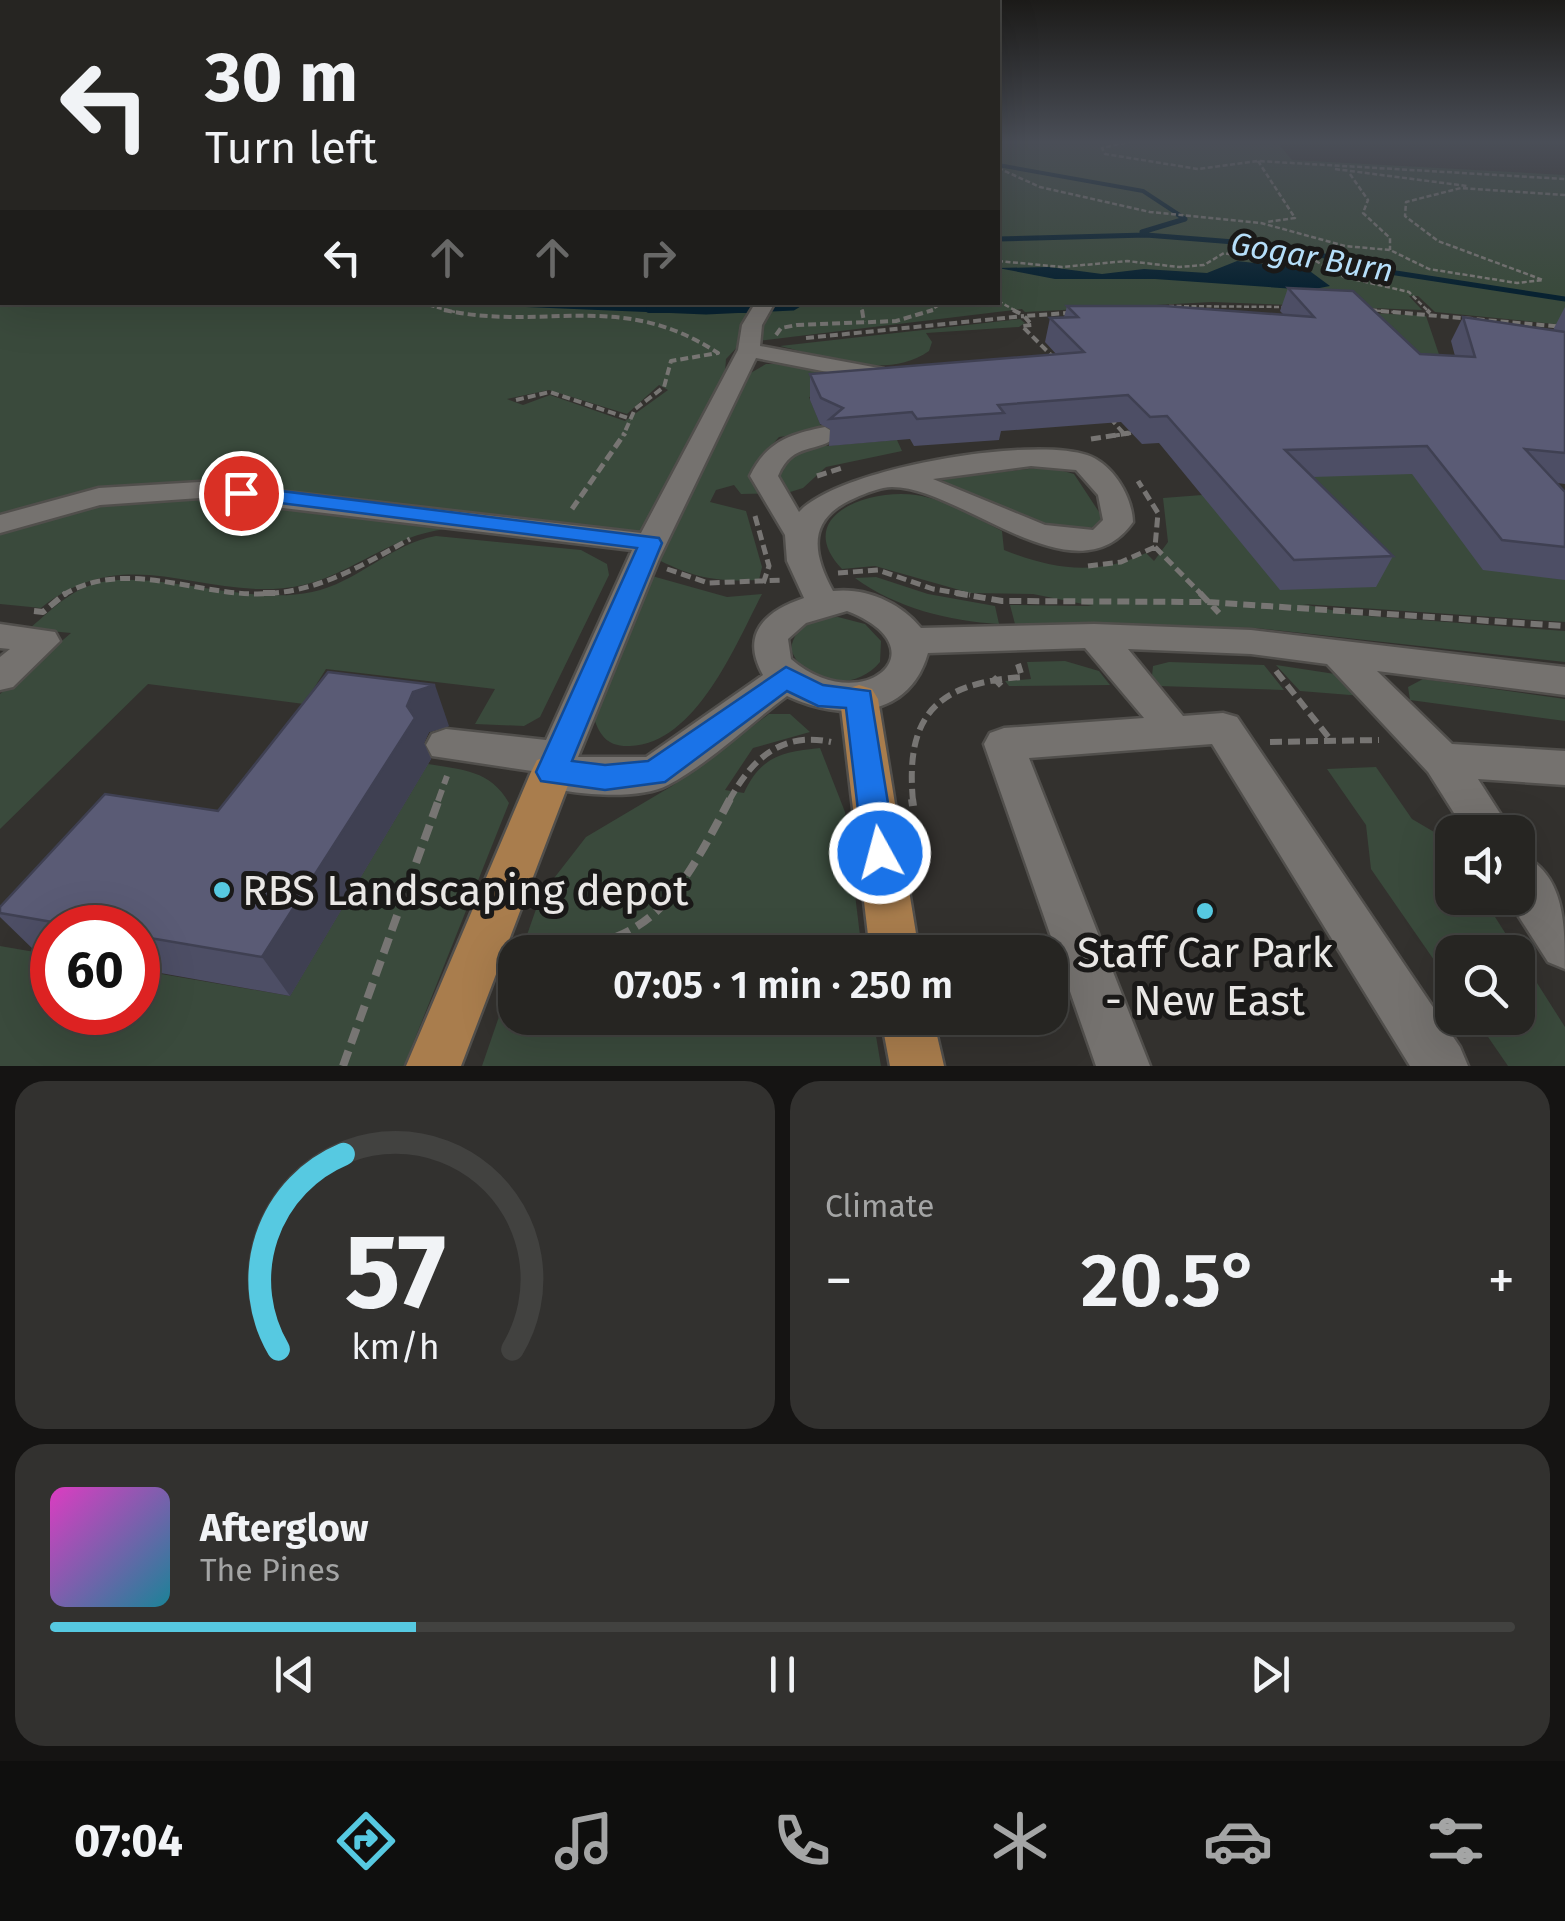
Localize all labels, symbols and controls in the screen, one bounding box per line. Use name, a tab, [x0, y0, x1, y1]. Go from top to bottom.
text: 30 m	[205, 36, 358, 120]
icon: left	[40, 40, 170, 170]
text: Turn left	[205, 121, 377, 175]
water label: Gogar Burn	[1228, 224, 1396, 290]
icon: left	[315, 230, 370, 285]
icon: ahead	[420, 230, 475, 285]
icon: ahead	[525, 230, 580, 285]
icon: right	[630, 230, 685, 285]
pin	[199, 451, 284, 536]
icon: arrive	[214, 466, 269, 521]
position arrow	[828, 801, 932, 905]
map controls	[1435, 815, 1535, 1035]
button: sound	[1435, 815, 1535, 915]
place label: RBS Landscaping depot	[242, 866, 689, 916]
marker: RBS Landscaping depot	[211, 879, 233, 901]
marker: Staff Car Park - New East	[1194, 900, 1216, 922]
speed limit sign: 60	[30, 905, 160, 1035]
place label: Staff Car Park - New East	[1077, 928, 1333, 1026]
button: search	[1435, 935, 1535, 1035]
text: 07:05 · 1 min · 250 m	[613, 962, 953, 1008]
text: Climate	[825, 1187, 934, 1225]
text: 57	[344, 1210, 446, 1335]
text: 20.5°	[1081, 1236, 1259, 1326]
text: −	[825, 1248, 853, 1314]
text: +	[1488, 1248, 1515, 1314]
text: km/h	[351, 1326, 439, 1368]
text: Afterglow	[200, 1505, 368, 1551]
text: The Pines	[200, 1551, 340, 1589]
icon: previous	[267, 1647, 322, 1702]
icon: pause	[755, 1647, 810, 1702]
icon: next	[1243, 1647, 1298, 1702]
icon: directions	[331, 1806, 401, 1876]
icon: music	[549, 1806, 619, 1876]
icon: phone	[767, 1806, 837, 1876]
icon: climate	[985, 1806, 1055, 1876]
icon: car	[1203, 1806, 1273, 1876]
icon: filters	[1421, 1806, 1491, 1876]
text: 07:04	[74, 1814, 183, 1868]

